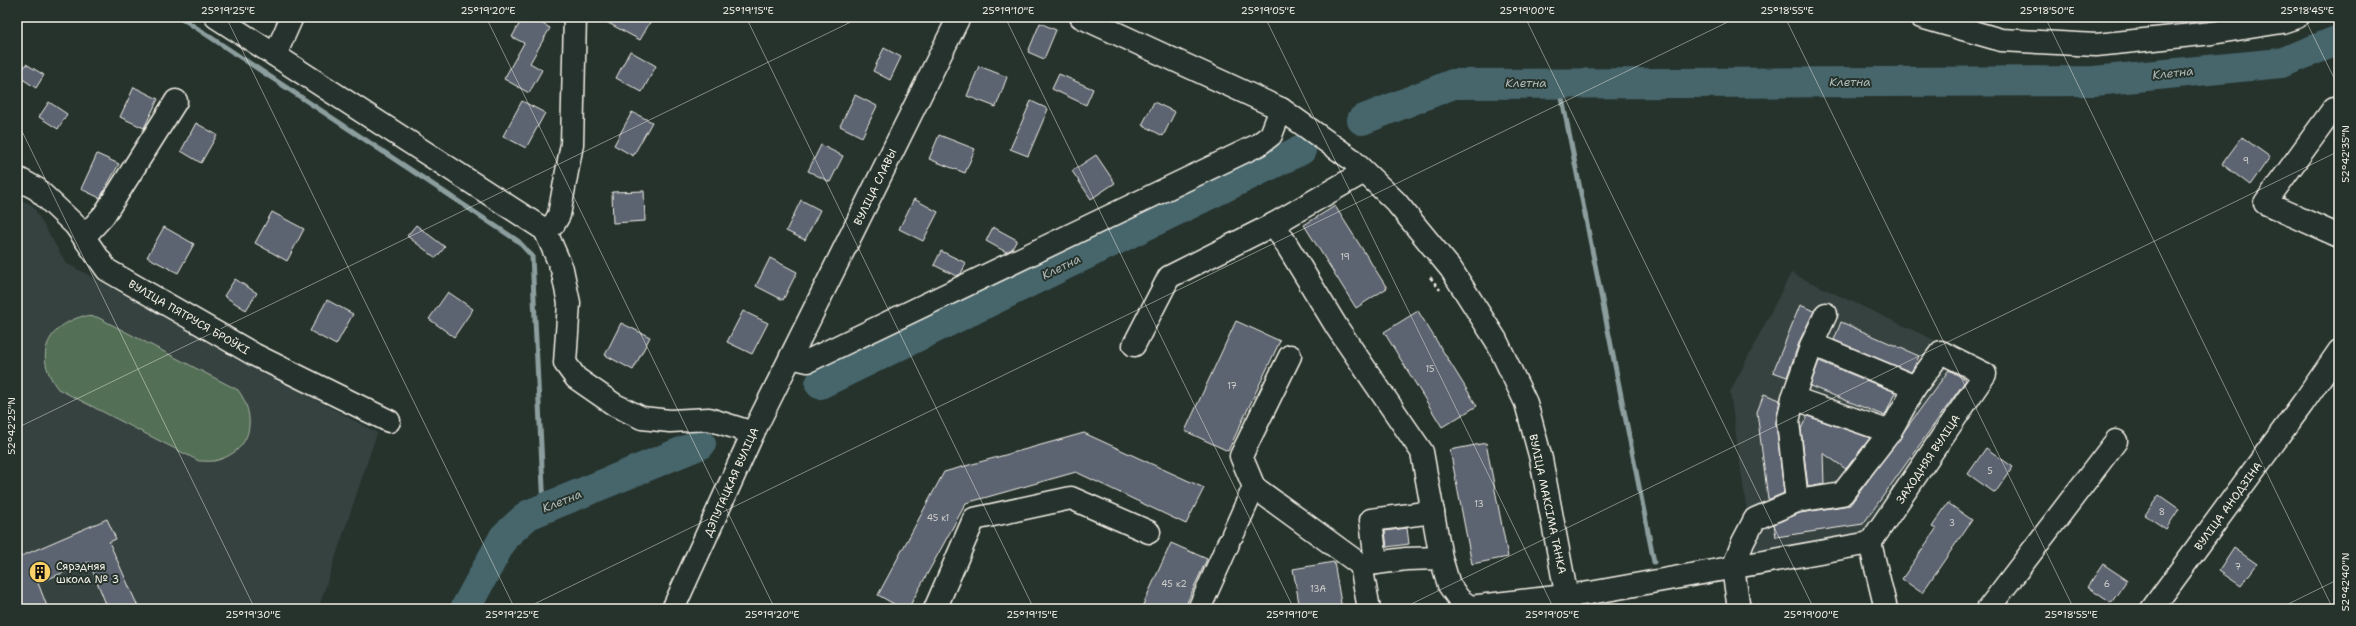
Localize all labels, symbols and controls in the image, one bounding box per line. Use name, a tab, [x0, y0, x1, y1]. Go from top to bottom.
text: 25°19'25"E	[201, 4, 255, 17]
text: 25°19'20"E	[460, 4, 516, 17]
text: 25°19'15"E	[722, 4, 774, 17]
text: 25°19'10"E	[982, 4, 1034, 17]
text: 25°19'05"E	[1241, 4, 1295, 17]
text: 25°19'00"E	[1499, 4, 1555, 17]
text: 25°18'55"E	[1760, 4, 1814, 17]
text: 25°18'50"E	[2020, 4, 2074, 17]
text: 25°18'45"E	[2280, 4, 2334, 17]
water label: Клетна	[2152, 63, 2194, 83]
water label: Клетна	[1829, 74, 1871, 90]
water label: Клетна	[1505, 75, 1547, 91]
text: 52°42'35"N	[2339, 125, 2352, 183]
street label: ВУЛІЦА СЛАВЫ	[850, 146, 900, 228]
house number: 9	[2243, 155, 2249, 167]
water label: Клетна	[1039, 251, 1083, 283]
house number: 19	[1340, 251, 1350, 263]
street label: ВУЛІЦА ПЯТРУСЯ БРОЎКІ	[125, 276, 253, 358]
house number: 15	[1425, 363, 1435, 375]
house number: 17	[1227, 380, 1237, 392]
text: 52°42'25"N	[5, 397, 18, 455]
street label: ЗАХОДНЯЯ ВУЛІЦА	[1893, 412, 1964, 507]
street label: ДЭПУТАЦКАЯ ВУЛІЦА	[701, 425, 762, 539]
street label: ВУЛІЦА МАКСІМА ТАНКА	[1525, 433, 1570, 576]
street label: ВУЛІЦА АНОДЗІНА	[2191, 459, 2266, 554]
house number: 5	[1987, 465, 1993, 477]
water label: Клетна	[540, 486, 584, 516]
house number: 13	[1474, 498, 1484, 510]
house number: 8	[2159, 506, 2165, 518]
house number: 45 к1	[927, 512, 949, 524]
house number: 3	[1949, 517, 1955, 529]
text: 52°42'40"N	[2339, 553, 2352, 611]
building icon: Сярэдняя школа № 3	[27, 559, 53, 585]
place label: Сярэдняя школа № 3	[56, 559, 119, 587]
house number: 7	[2235, 561, 2241, 573]
house number: 45 к2	[1161, 578, 1187, 590]
house number: 6	[2104, 578, 2110, 590]
house number: 13А	[1310, 583, 1327, 595]
text: 25°19'30"E	[225, 608, 281, 621]
text: 25°19'25"E	[485, 608, 539, 621]
text: 25°19'20"E	[744, 608, 800, 621]
text: 25°19'15"E	[1006, 608, 1058, 621]
text: 25°19'10"E	[1266, 608, 1318, 621]
text: 25°19'05"E	[1525, 608, 1579, 621]
text: 25°19'00"E	[1783, 608, 1839, 621]
text: 25°18'55"E	[2044, 608, 2098, 621]

